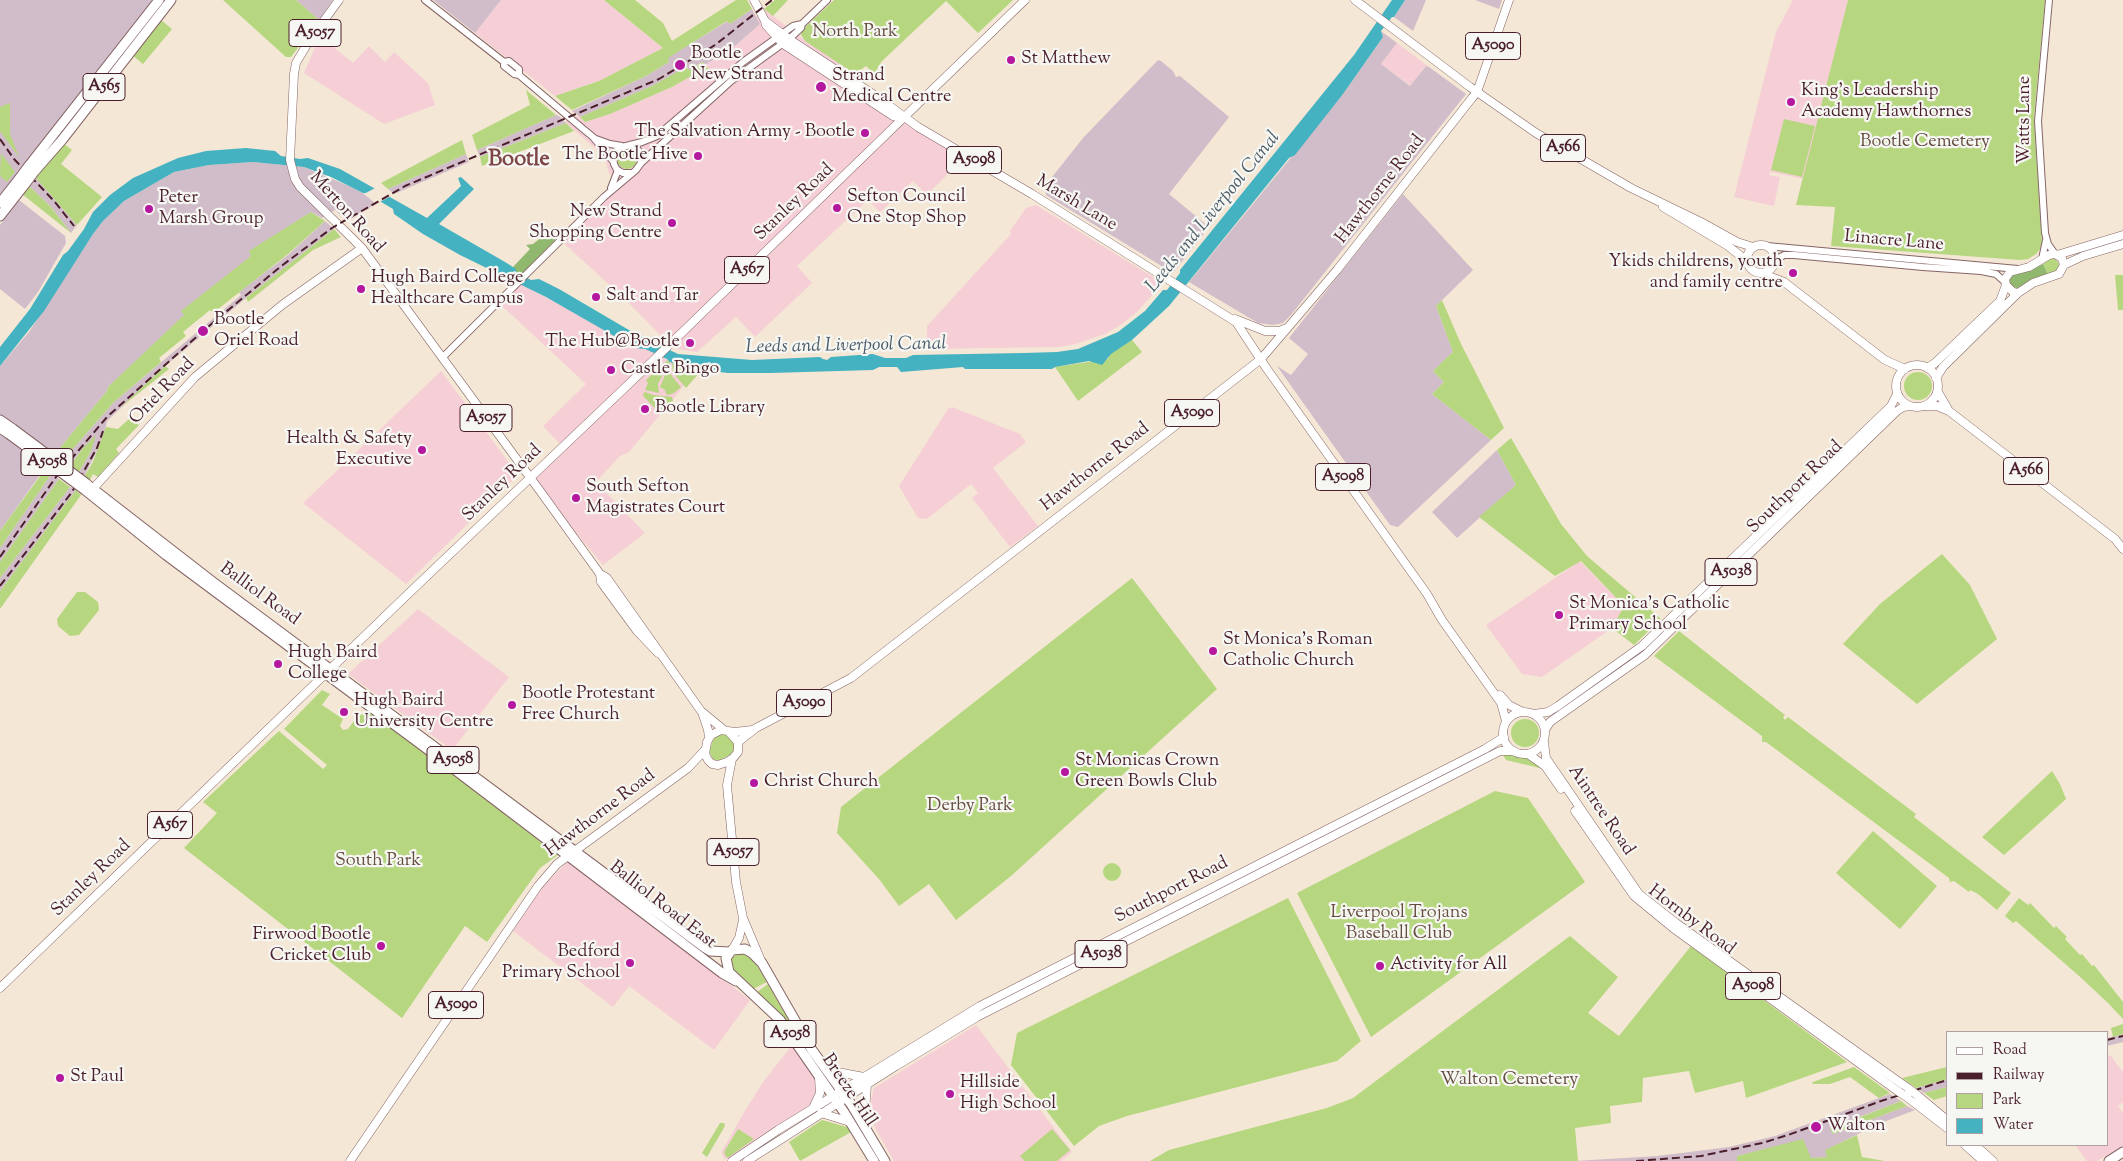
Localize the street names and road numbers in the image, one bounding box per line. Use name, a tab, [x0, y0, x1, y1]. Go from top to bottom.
road number: A5057	[289, 19, 341, 46]
road number: A5090	[1466, 32, 1520, 59]
road number: A565	[83, 74, 125, 100]
street label: Watts Lane	[2015, 76, 2037, 164]
street label: Hawthorne Road	[1332, 131, 1430, 249]
road number: A566	[1540, 134, 1586, 162]
road number: A5098	[946, 146, 1002, 174]
street label: Stanley Road	[751, 160, 839, 246]
street label: Merton Road	[304, 168, 388, 258]
street label: Marsh Lane	[1032, 171, 1120, 237]
street label: Linacre Lane	[1843, 227, 1945, 257]
road number: A567	[724, 256, 770, 284]
street label: Oriel Road	[126, 354, 200, 430]
road number: A5090	[1164, 399, 1220, 426]
road number: A5057	[460, 404, 512, 432]
street label: Hawthorne Road	[1037, 419, 1155, 517]
street label: Southport Road	[1744, 437, 1848, 539]
street label: Stanley Road	[459, 441, 547, 527]
road number: A5058	[21, 448, 73, 476]
road number: A566	[2004, 458, 2048, 484]
road number: A5098	[1316, 464, 1370, 491]
road number: A5038	[1705, 558, 1757, 586]
street label: Balliol Road	[215, 559, 303, 631]
road number: A5090	[776, 690, 832, 716]
road number: A5058	[427, 746, 479, 774]
street label: Aintree Road	[1562, 762, 1638, 860]
street label: Hawthorne Road	[542, 766, 660, 862]
road number: A567	[148, 812, 192, 838]
street label: Stanley Road	[48, 836, 136, 922]
road number: A5057	[707, 839, 759, 866]
street label: Southport Road	[1112, 853, 1232, 929]
street label: Balliol Road East	[604, 857, 720, 955]
street label: Hornby Road	[1643, 881, 1739, 961]
road number: A5038	[1075, 941, 1127, 968]
road number: A5098	[1726, 972, 1780, 999]
road number: A5090	[428, 992, 484, 1018]
road number: A5058	[764, 1021, 816, 1048]
street label: Breeze Hill	[816, 1050, 880, 1132]

